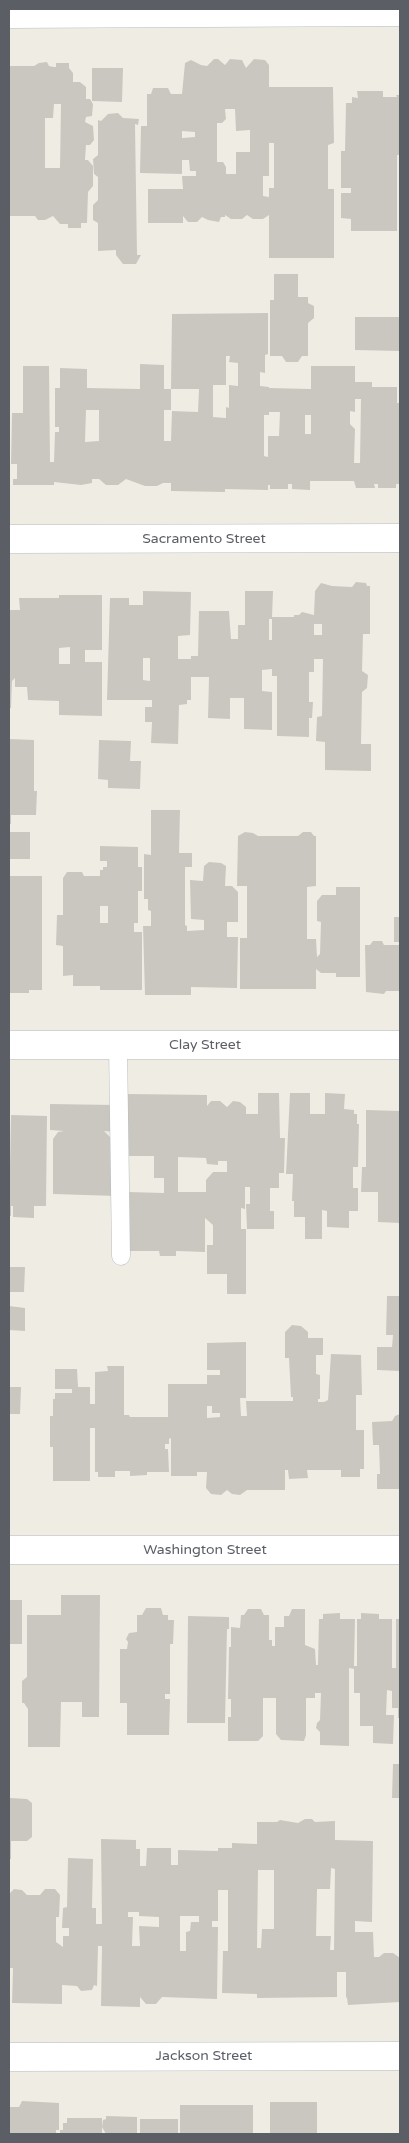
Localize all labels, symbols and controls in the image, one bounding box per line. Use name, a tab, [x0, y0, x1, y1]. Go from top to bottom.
street label: Sacramento Street	[142, 531, 266, 547]
street label: Clay Street	[169, 1037, 241, 1053]
street label: Washington Street	[143, 1542, 267, 1558]
street label: Jackson Street	[156, 2048, 252, 2064]

